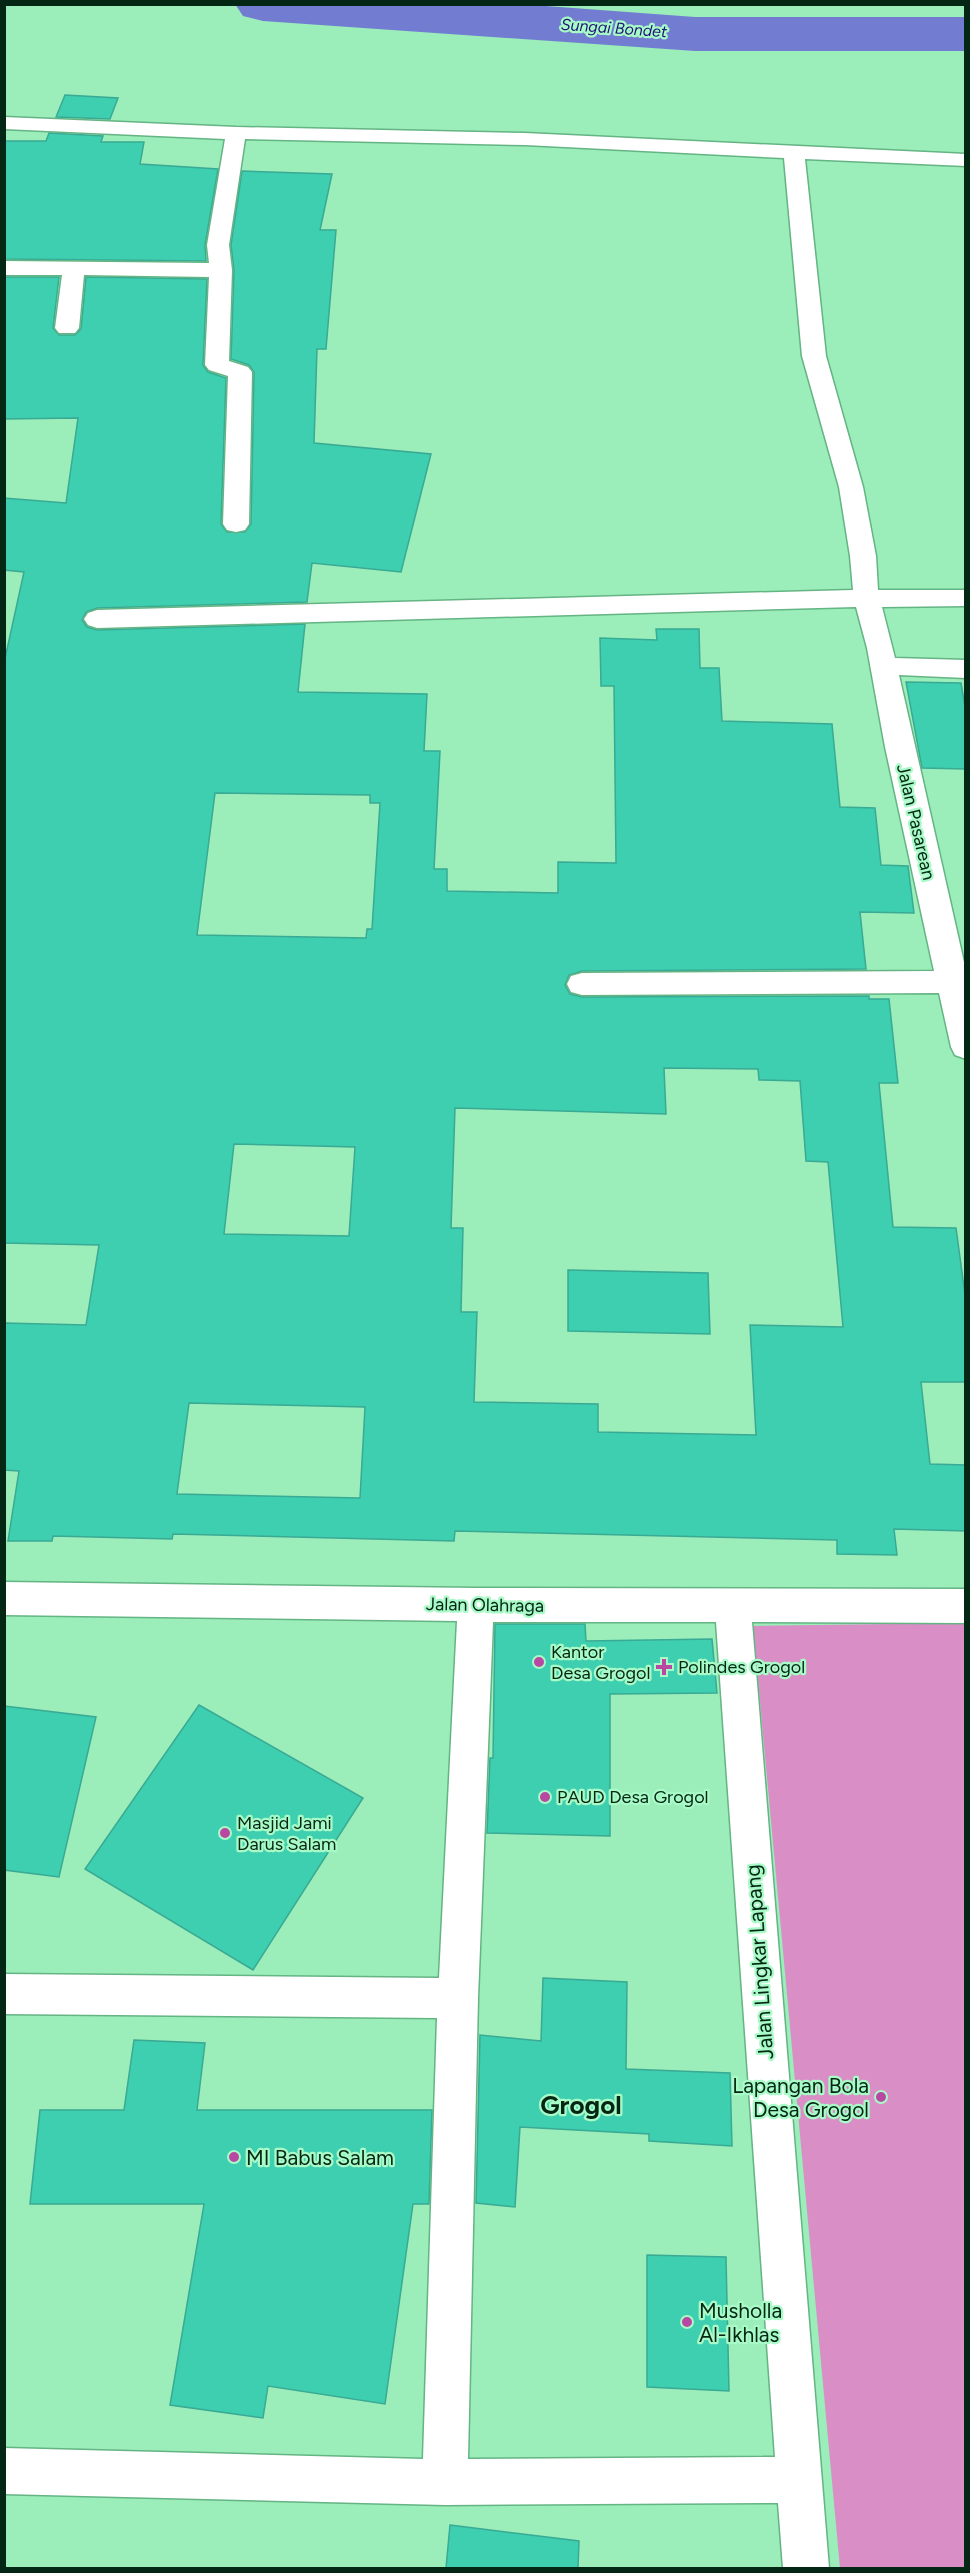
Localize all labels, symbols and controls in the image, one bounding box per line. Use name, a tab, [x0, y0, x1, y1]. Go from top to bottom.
water label: Sungai Bondet	[560, 15, 669, 41]
street label: Jalan Pasarean	[892, 762, 940, 882]
street label: Jalan Olahraga	[426, 1593, 544, 1617]
place label: Kantor Desa Grogol	[551, 1641, 650, 1684]
marker: Kantor Desa Grogol	[532, 1655, 546, 1669]
place label: Polindes Grogol	[678, 1656, 805, 1678]
marker: Polindes Grogol	[655, 1658, 673, 1676]
place label: PAUD Desa Grogol	[557, 1786, 709, 1808]
marker: PAUD Desa Grogol	[538, 1790, 552, 1804]
place label: Masjid Jami Darus Salam	[237, 1812, 336, 1855]
marker: Masjid Jami Darus Salam	[218, 1826, 232, 1840]
street label: Jalan Lingkar Lapang	[740, 1864, 778, 2060]
place label: Lapangan Bola Desa Grogol	[732, 2073, 869, 2122]
district label: Grogol	[540, 2089, 622, 2121]
marker: Lapangan Bola Desa Grogol	[874, 2090, 888, 2104]
place label: MI Babus Salam	[246, 2145, 394, 2170]
marker: MI Babus Salam	[227, 2150, 241, 2164]
place label: Musholla Al-Ikhlas	[699, 2298, 782, 2347]
marker: Musholla Al-Ikhlas	[680, 2315, 694, 2329]

